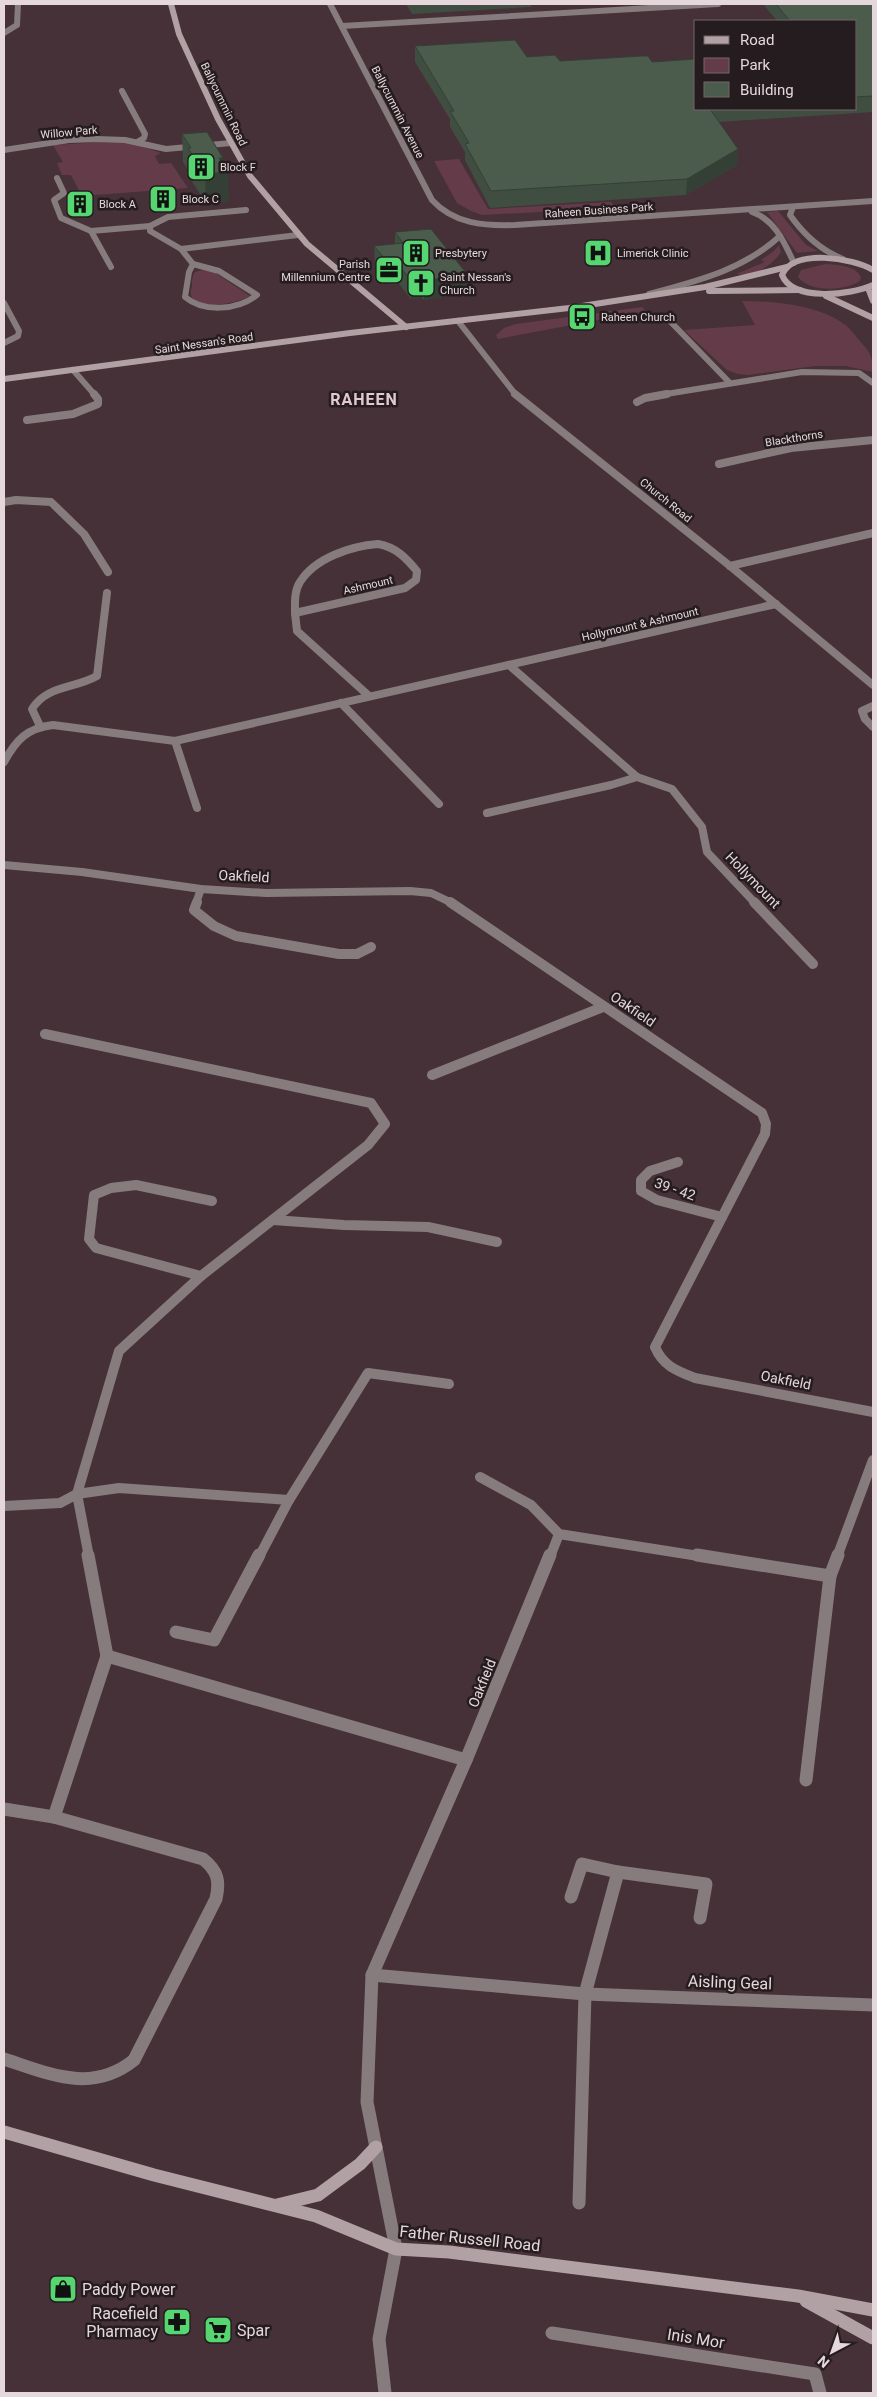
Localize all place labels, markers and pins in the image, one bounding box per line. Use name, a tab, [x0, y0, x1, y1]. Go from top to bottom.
building icon: Block F	[186, 152, 216, 182]
place label: Block F	[220, 161, 256, 174]
building icon: Block C	[148, 184, 178, 214]
building icon: Block A	[65, 189, 95, 219]
place label: Block C	[182, 193, 219, 206]
place label: Block A	[99, 198, 137, 211]
building icon: Presbytery	[401, 238, 431, 268]
hospital icon: Limerick Clinic	[583, 238, 613, 268]
place label: Presbytery	[435, 247, 488, 260]
place label: Limerick Clinic	[617, 247, 689, 260]
office icon: Parish Millennium Centre	[374, 255, 404, 285]
place label: Parish Millennium Centre	[281, 258, 370, 284]
church icon: Saint Nessan's Church	[406, 268, 436, 298]
place label: Saint Nessan's Church	[440, 271, 512, 297]
bus stop icon: Raheen Church	[567, 302, 597, 332]
place label: Raheen Church	[601, 311, 675, 324]
shop icon: Paddy Power	[48, 2274, 78, 2304]
place label: Paddy Power	[82, 2280, 176, 2299]
place label: Racefield Pharmacy	[86, 2304, 158, 2341]
pharmacy icon: Racefield Pharmacy	[162, 2307, 192, 2337]
supermarket icon: Spar	[203, 2315, 233, 2345]
place label: Spar	[237, 2321, 270, 2340]

